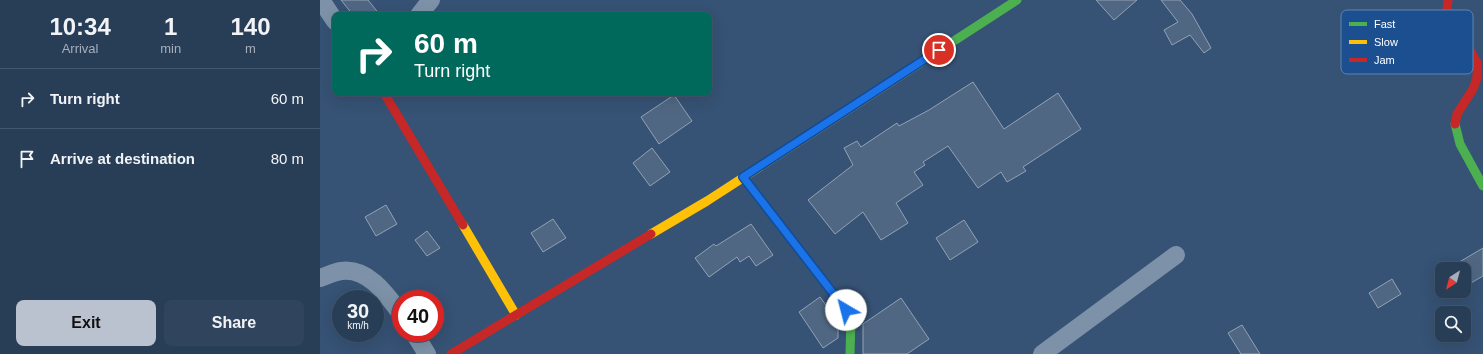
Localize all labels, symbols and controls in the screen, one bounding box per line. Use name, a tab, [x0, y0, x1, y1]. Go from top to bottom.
legend	[1341, 10, 1473, 74]
text: 10:34	[49, 13, 111, 40]
text: 1	[164, 13, 177, 40]
text: 140	[231, 13, 271, 40]
text: Fast	[1374, 18, 1395, 30]
icon: right	[348, 28, 400, 80]
text: 60 m	[414, 28, 478, 59]
pin	[922, 33, 956, 67]
text: Slow	[1374, 36, 1398, 48]
icon: arrive	[928, 39, 950, 61]
text: Arrival	[62, 41, 99, 56]
text: min	[160, 41, 181, 56]
text: m	[245, 41, 256, 56]
text: Jam	[1374, 54, 1395, 66]
text: Turn right	[414, 61, 490, 81]
icon: right	[16, 88, 38, 110]
text: Turn right	[50, 90, 120, 107]
text: 60 m	[271, 90, 304, 107]
icon: arrive	[16, 148, 38, 170]
text: Arrive at destination	[50, 150, 195, 167]
text: 80 m	[271, 150, 304, 167]
north arrow	[1435, 262, 1471, 298]
map controls	[1435, 262, 1471, 342]
position arrow	[825, 289, 867, 331]
speed limit sign: 40	[392, 290, 444, 342]
button: Exit	[16, 300, 156, 346]
button: Share	[164, 300, 304, 346]
text: 30	[347, 300, 369, 322]
button: search	[1435, 306, 1471, 342]
text: km/h	[347, 320, 369, 331]

